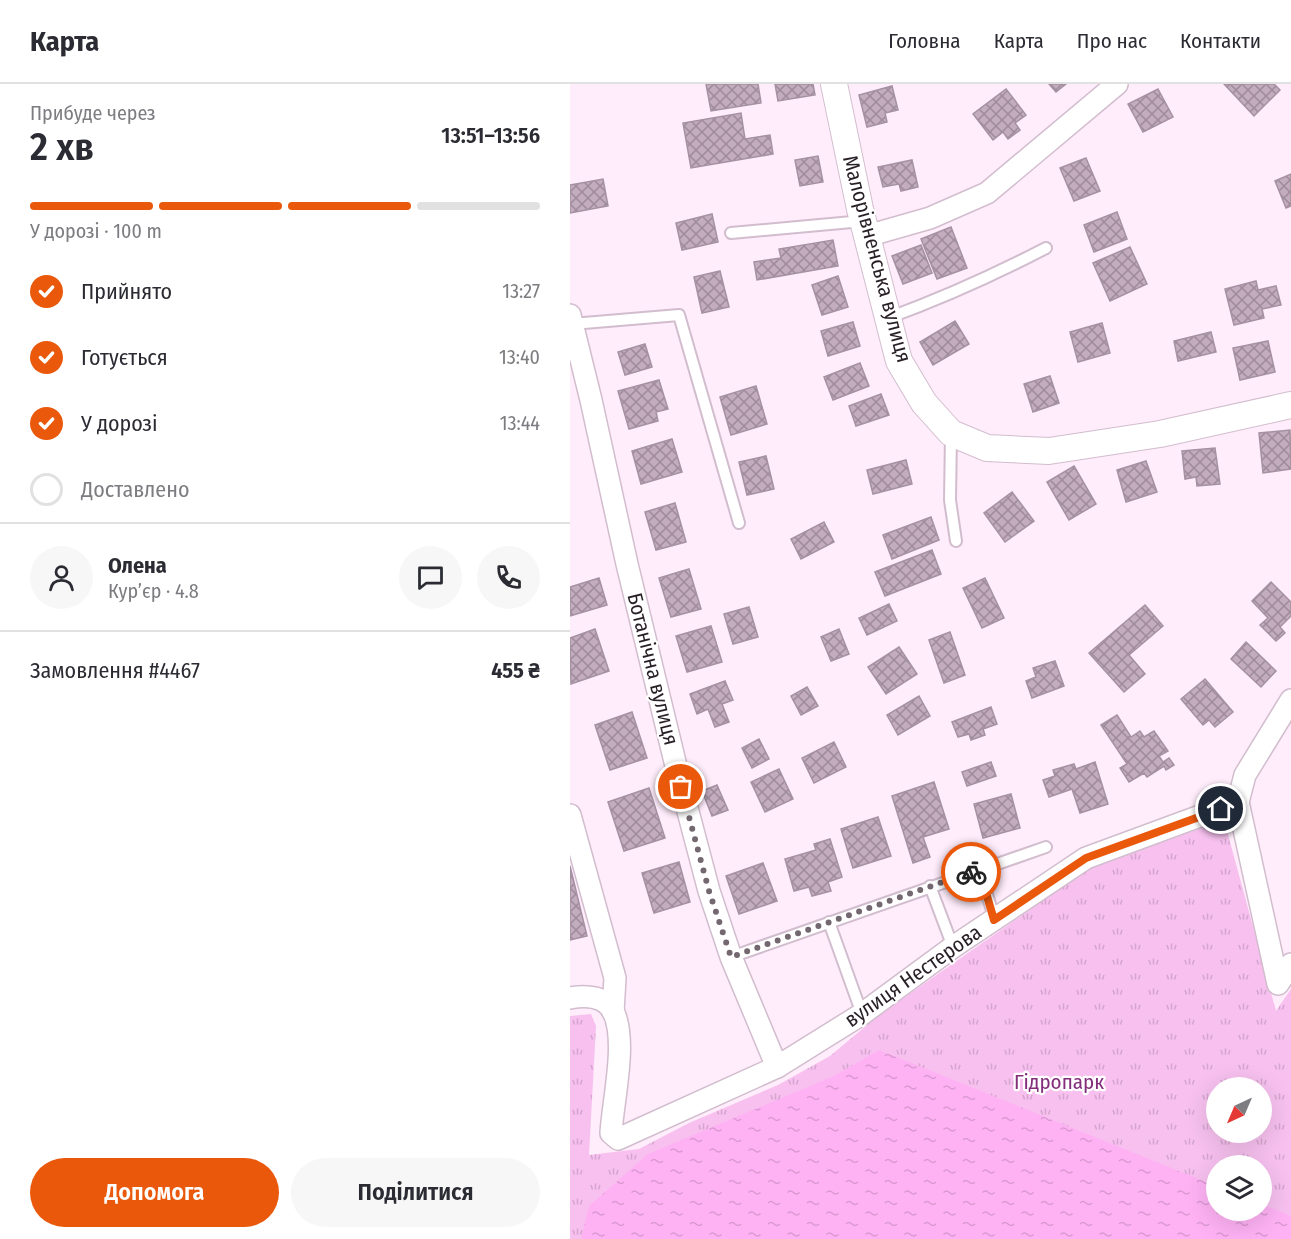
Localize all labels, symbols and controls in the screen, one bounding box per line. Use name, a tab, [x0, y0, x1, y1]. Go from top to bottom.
text: Карта	[30, 25, 99, 58]
text: Головна	[888, 28, 961, 54]
text: Карта	[994, 28, 1044, 54]
text: Про нас	[1077, 28, 1147, 54]
text: Контакти	[1180, 28, 1261, 54]
text: Прибуде через	[30, 101, 156, 125]
text: 13:51–13:56	[441, 122, 540, 149]
text: 2 хв	[30, 124, 94, 170]
street label: Малорівненська вулиця	[837, 153, 917, 365]
text: У дорозі · 100 m	[30, 219, 162, 243]
icon: check	[30, 275, 63, 308]
text: Прийнято	[81, 278, 172, 305]
text: 13:27	[502, 279, 540, 303]
icon: check	[30, 341, 63, 374]
text: Готується	[81, 344, 168, 371]
text: 13:40	[499, 345, 540, 369]
icon: check	[30, 407, 63, 440]
text: У дорозі	[81, 410, 158, 437]
text: 13:44	[500, 411, 540, 435]
text: Доставлено	[81, 476, 190, 503]
button: person	[30, 546, 93, 609]
button: chat	[399, 546, 462, 609]
button: phone	[477, 546, 540, 609]
text: Олена	[108, 552, 167, 579]
text: Кур’єр · 4.8	[108, 579, 199, 603]
street label: Ботанічна вулиця	[622, 590, 684, 748]
text: Замовлення #4467	[30, 657, 200, 684]
text: 455 ₴	[491, 657, 540, 684]
pin	[655, 761, 706, 812]
icon: bag	[664, 770, 697, 803]
pin	[1195, 783, 1246, 834]
icon: home	[1204, 792, 1237, 825]
courier	[941, 842, 1001, 902]
icon: bike	[955, 856, 988, 889]
street label: вулиця Нестерова	[839, 919, 987, 1033]
park label: Гідропарк	[1014, 1069, 1104, 1095]
north arrow	[1206, 1077, 1272, 1143]
map controls	[1206, 1077, 1272, 1221]
button: layers	[1206, 1155, 1272, 1221]
button: Допомога	[30, 1158, 279, 1227]
button: Поділитися	[291, 1158, 540, 1227]

